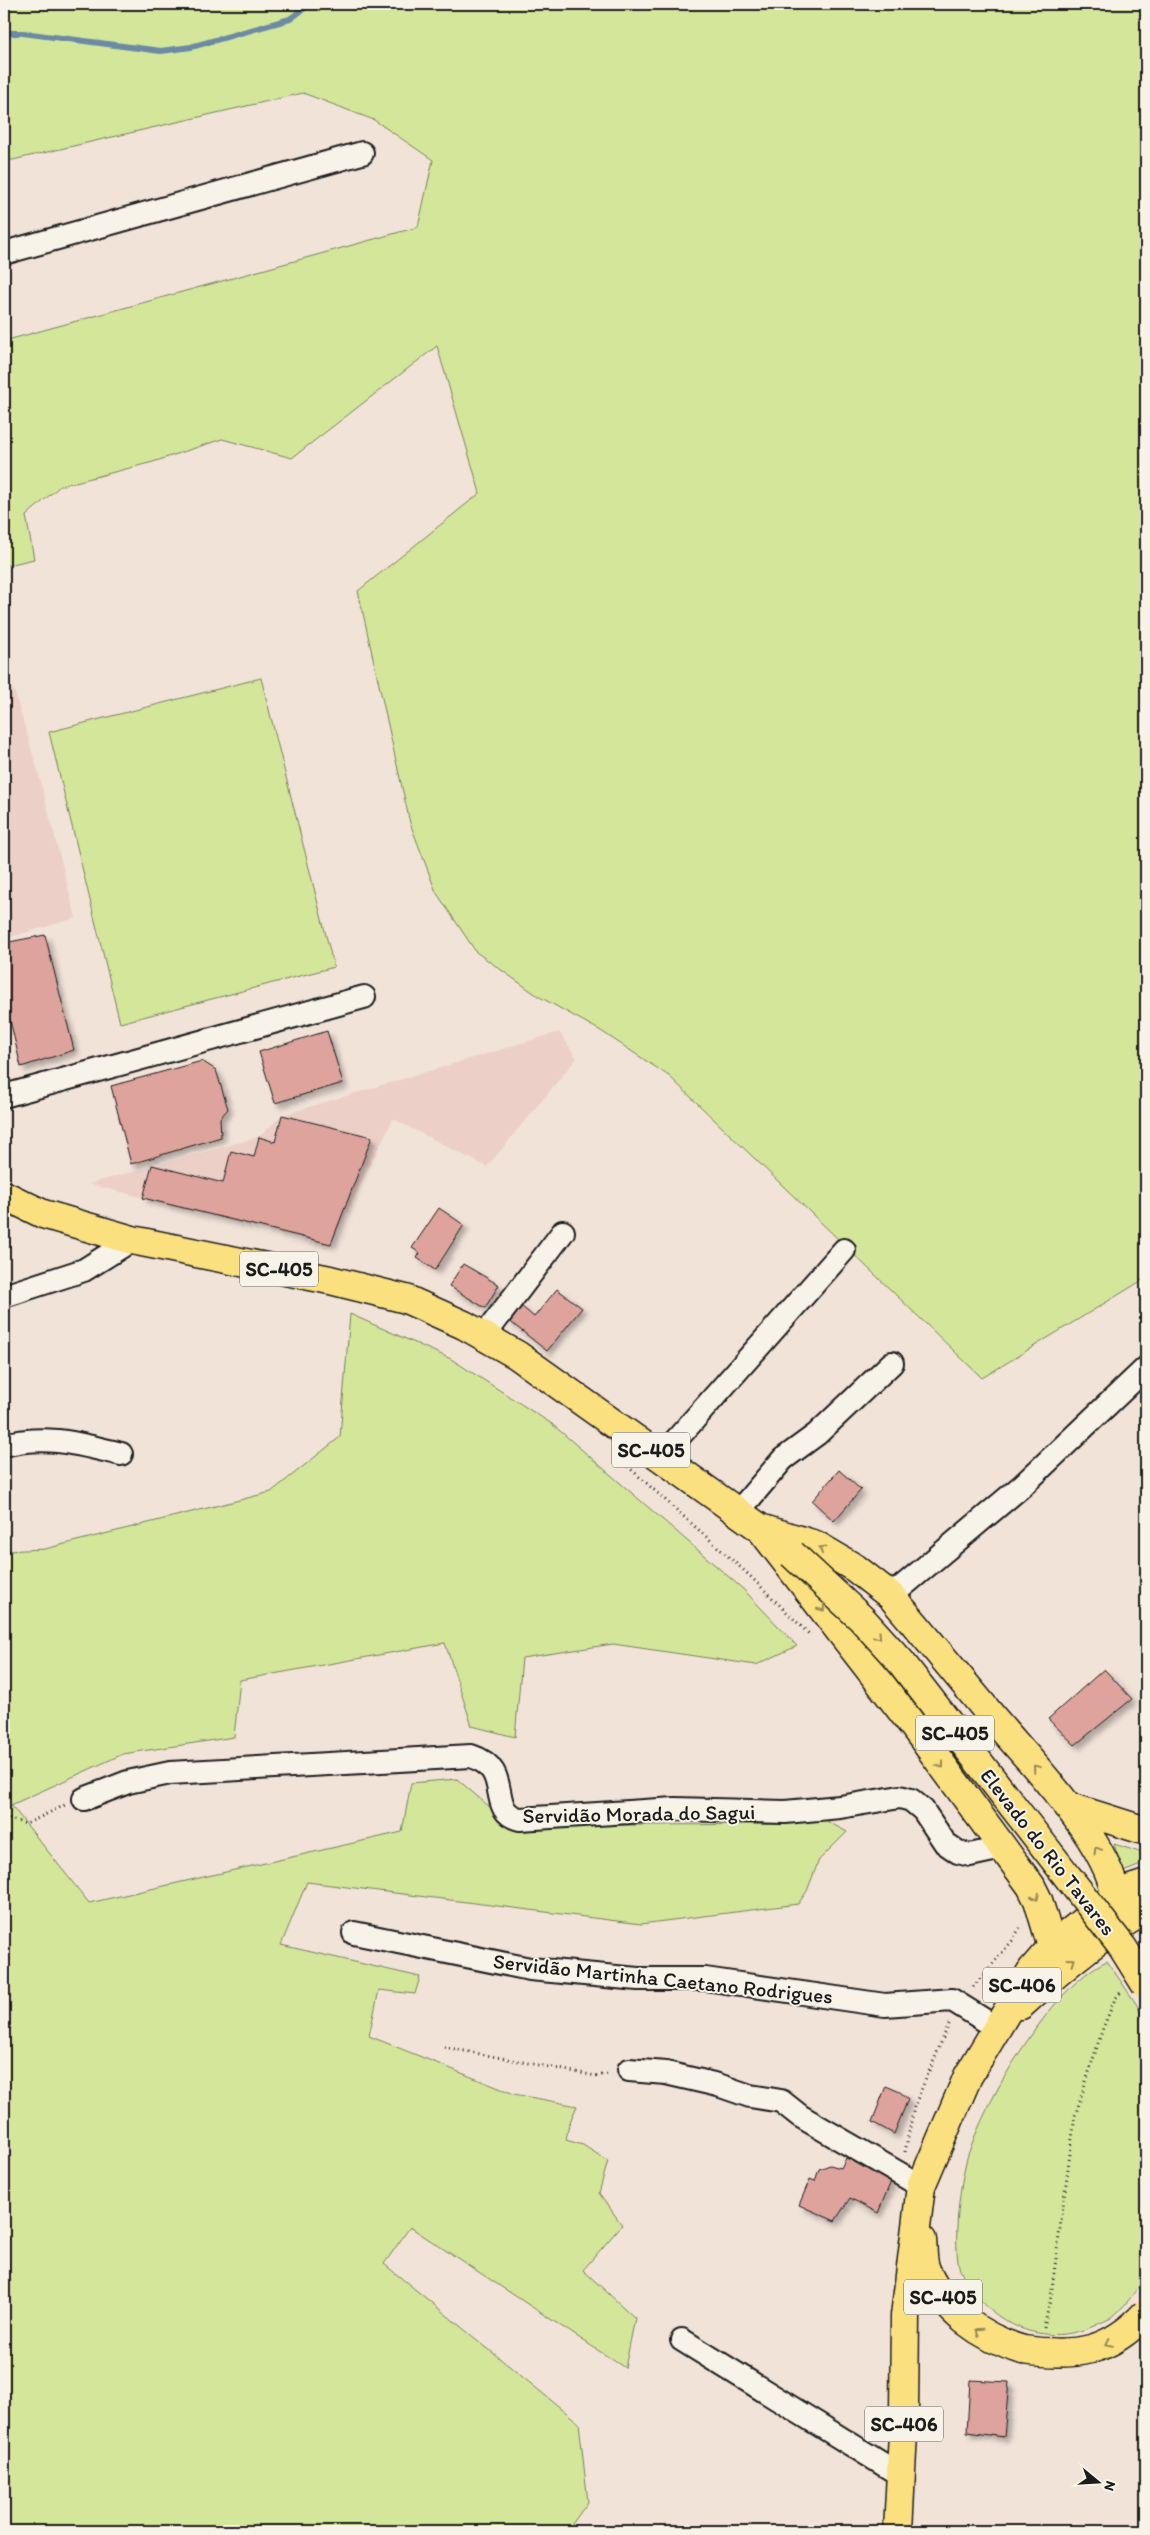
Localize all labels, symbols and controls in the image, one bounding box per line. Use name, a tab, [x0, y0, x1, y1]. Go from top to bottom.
road number: SC-405	[240, 1252, 318, 1286]
road number: SC-405	[612, 1432, 690, 1468]
one-way arrow	[818, 1545, 827, 1555]
one-way arrow	[816, 1602, 824, 1611]
one-way arrow	[872, 1631, 881, 1640]
road number: SC-405	[916, 1716, 994, 1750]
one-way arrow	[935, 1759, 944, 1769]
street label: Elevado do Rio Tavares	[975, 1763, 1121, 1940]
one-way arrow	[1033, 1765, 1042, 1774]
street label: Servidão Morada do Sagui	[522, 1799, 756, 1828]
one-way arrow	[1093, 1846, 1103, 1855]
one-way arrow	[1030, 1892, 1040, 1901]
street label: Servidão Martinha Caetano Rodrigues	[492, 1948, 834, 2009]
one-way arrow	[1066, 1958, 1076, 1967]
road number: SC-406	[983, 1968, 1061, 2002]
road number: SC-405	[904, 2280, 982, 2314]
one-way arrow	[975, 2328, 985, 2337]
one-way arrow	[1105, 2336, 1114, 2347]
road number: SC-406	[865, 2406, 943, 2442]
north arrow	[1072, 2458, 1122, 2508]
text: N	[1100, 2479, 1119, 2493]

